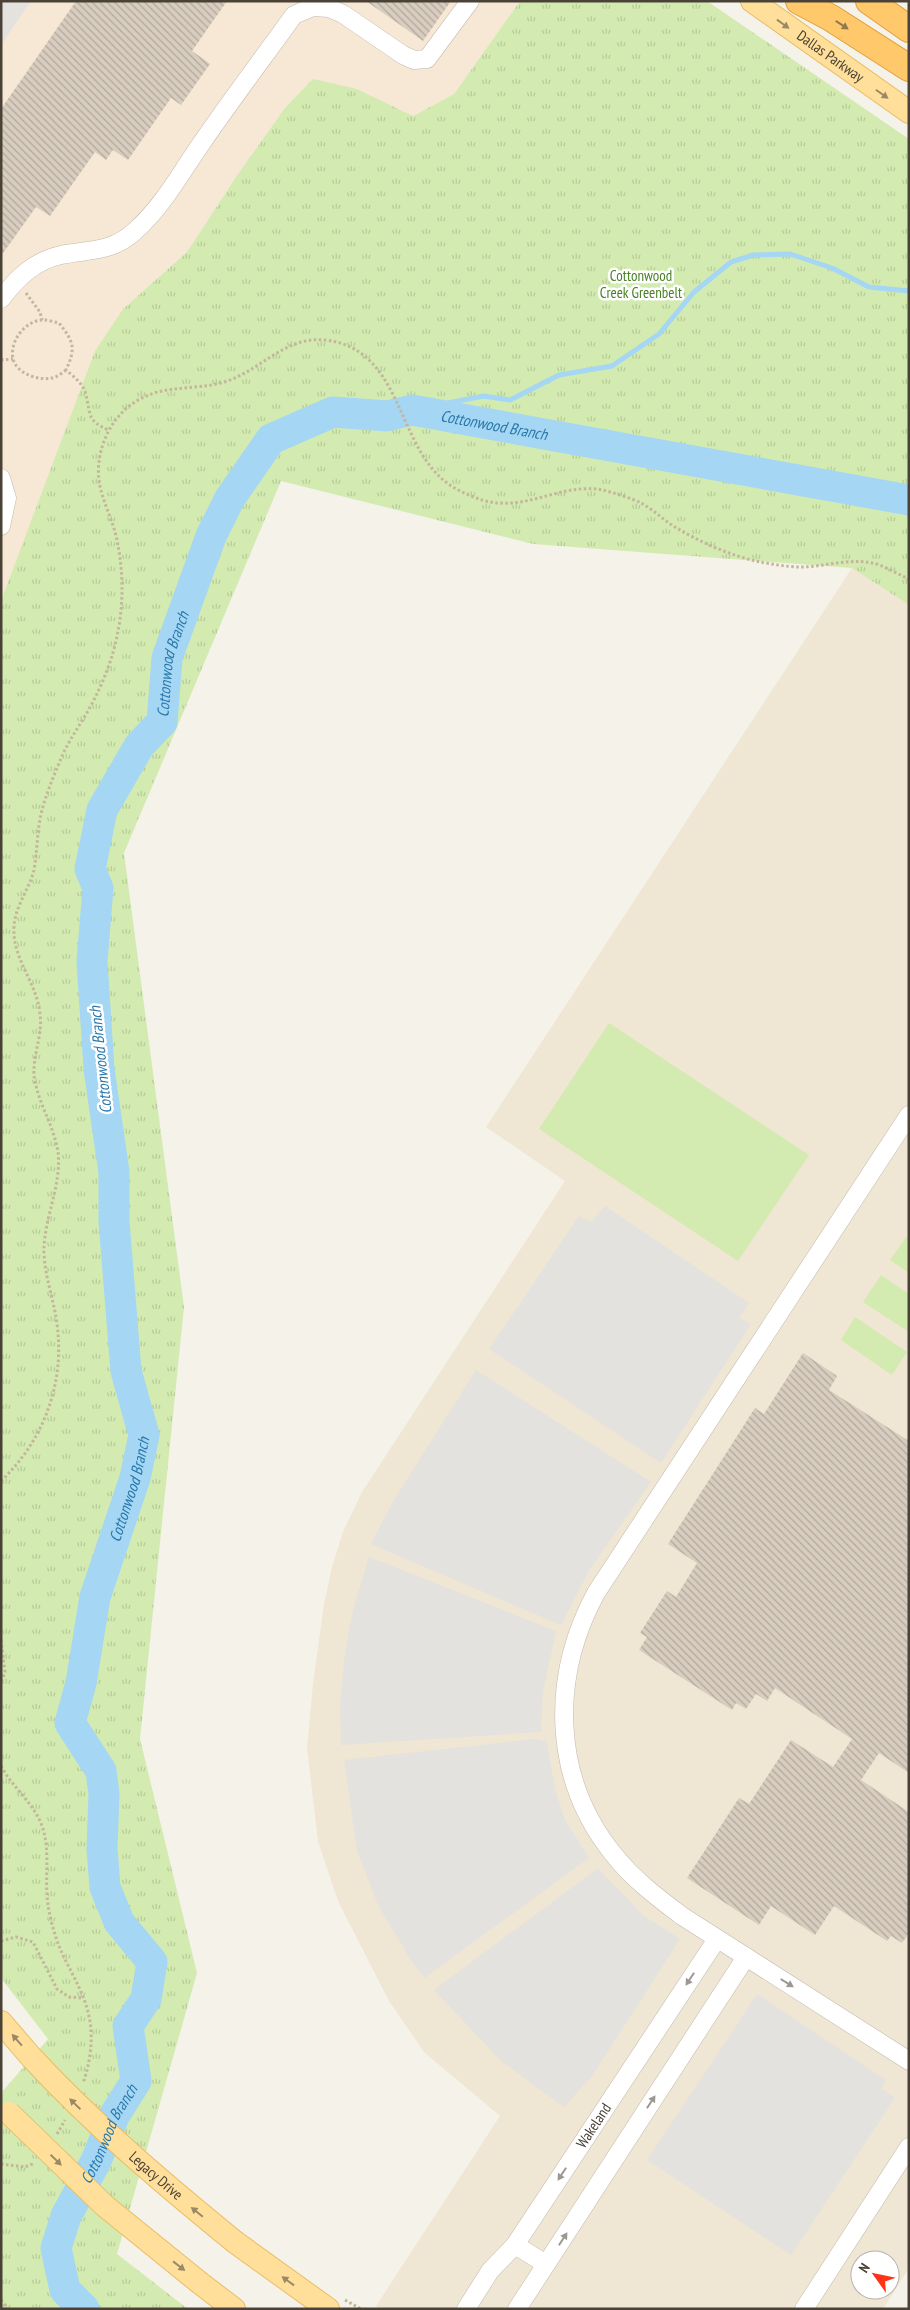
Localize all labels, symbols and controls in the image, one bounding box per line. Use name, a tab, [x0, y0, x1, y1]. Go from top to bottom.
one-way arrow	[776, 18, 789, 29]
one-way arrow	[835, 20, 849, 30]
street label: Dallas Parkway	[793, 26, 868, 87]
one-way arrow	[875, 89, 889, 99]
park label: Cottonwood Creek Greenbelt	[600, 266, 682, 302]
water label: Cottonwood Branch	[439, 405, 550, 444]
water label: Cottonwood Branch	[152, 608, 193, 718]
water label: Cottonwood Branch	[84, 1004, 116, 1115]
water label: Cottonwood Branch	[104, 1434, 153, 1544]
one-way arrow	[685, 1973, 695, 1986]
one-way arrow	[780, 1978, 794, 1988]
one-way arrow	[11, 2034, 22, 2047]
water label: Cottonwood Branch	[76, 2080, 142, 2187]
one-way arrow	[646, 2096, 656, 2109]
one-way arrow	[70, 2098, 82, 2110]
street label: Wakeland	[572, 2099, 615, 2152]
street label: Legacy Drive	[125, 2147, 187, 2204]
one-way arrow	[50, 2154, 62, 2166]
one-way arrow	[557, 2167, 567, 2180]
one-way arrow	[191, 2206, 204, 2217]
one-way arrow	[558, 2232, 568, 2246]
north arrow	[850, 2250, 900, 2300]
text: N	[854, 2260, 874, 2276]
one-way arrow	[172, 2261, 185, 2272]
one-way arrow	[281, 2276, 294, 2286]

